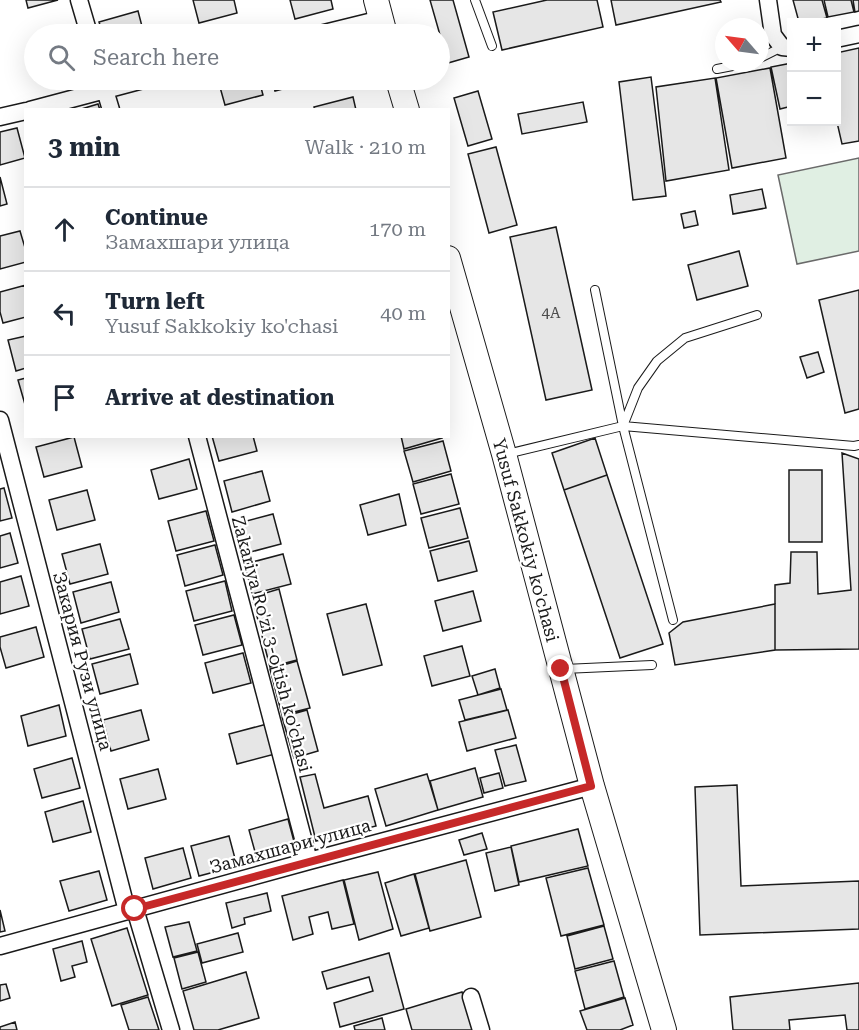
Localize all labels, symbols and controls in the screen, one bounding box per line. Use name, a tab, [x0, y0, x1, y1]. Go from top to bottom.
north arrow	[715, 18, 769, 72]
map controls	[787, 18, 841, 126]
button: +	[787, 18, 841, 72]
search box	[24, 24, 450, 90]
icon: search	[45, 41, 78, 74]
text: Search here	[93, 45, 219, 70]
button: −	[787, 72, 841, 126]
text: 3 min	[48, 132, 120, 162]
text: Walk · 210 m	[305, 135, 426, 159]
text: Continue	[105, 205, 208, 230]
icon: ahead	[48, 213, 81, 246]
text: 170 m	[369, 217, 426, 241]
text: Замахшари улица	[105, 230, 290, 254]
text: Turn left	[105, 289, 205, 314]
icon: left	[48, 297, 81, 330]
text: 40 m	[380, 301, 426, 325]
house number: 4A	[542, 304, 561, 322]
text: Yusuf Sakkokiy ko'chasi	[105, 314, 338, 338]
icon: arrive	[48, 381, 81, 414]
text: Arrive at destination	[105, 385, 334, 410]
street label: Yusuf Sakkokiy ko'chasi	[489, 436, 563, 644]
street label: Zakariya Ro'zi 3-o'tish ko'chasi	[228, 514, 316, 775]
street label: Закария Рузи улица	[49, 569, 117, 753]
route end	[547, 655, 573, 681]
street label: Замахшари улица	[207, 814, 373, 878]
route start	[121, 895, 147, 921]

